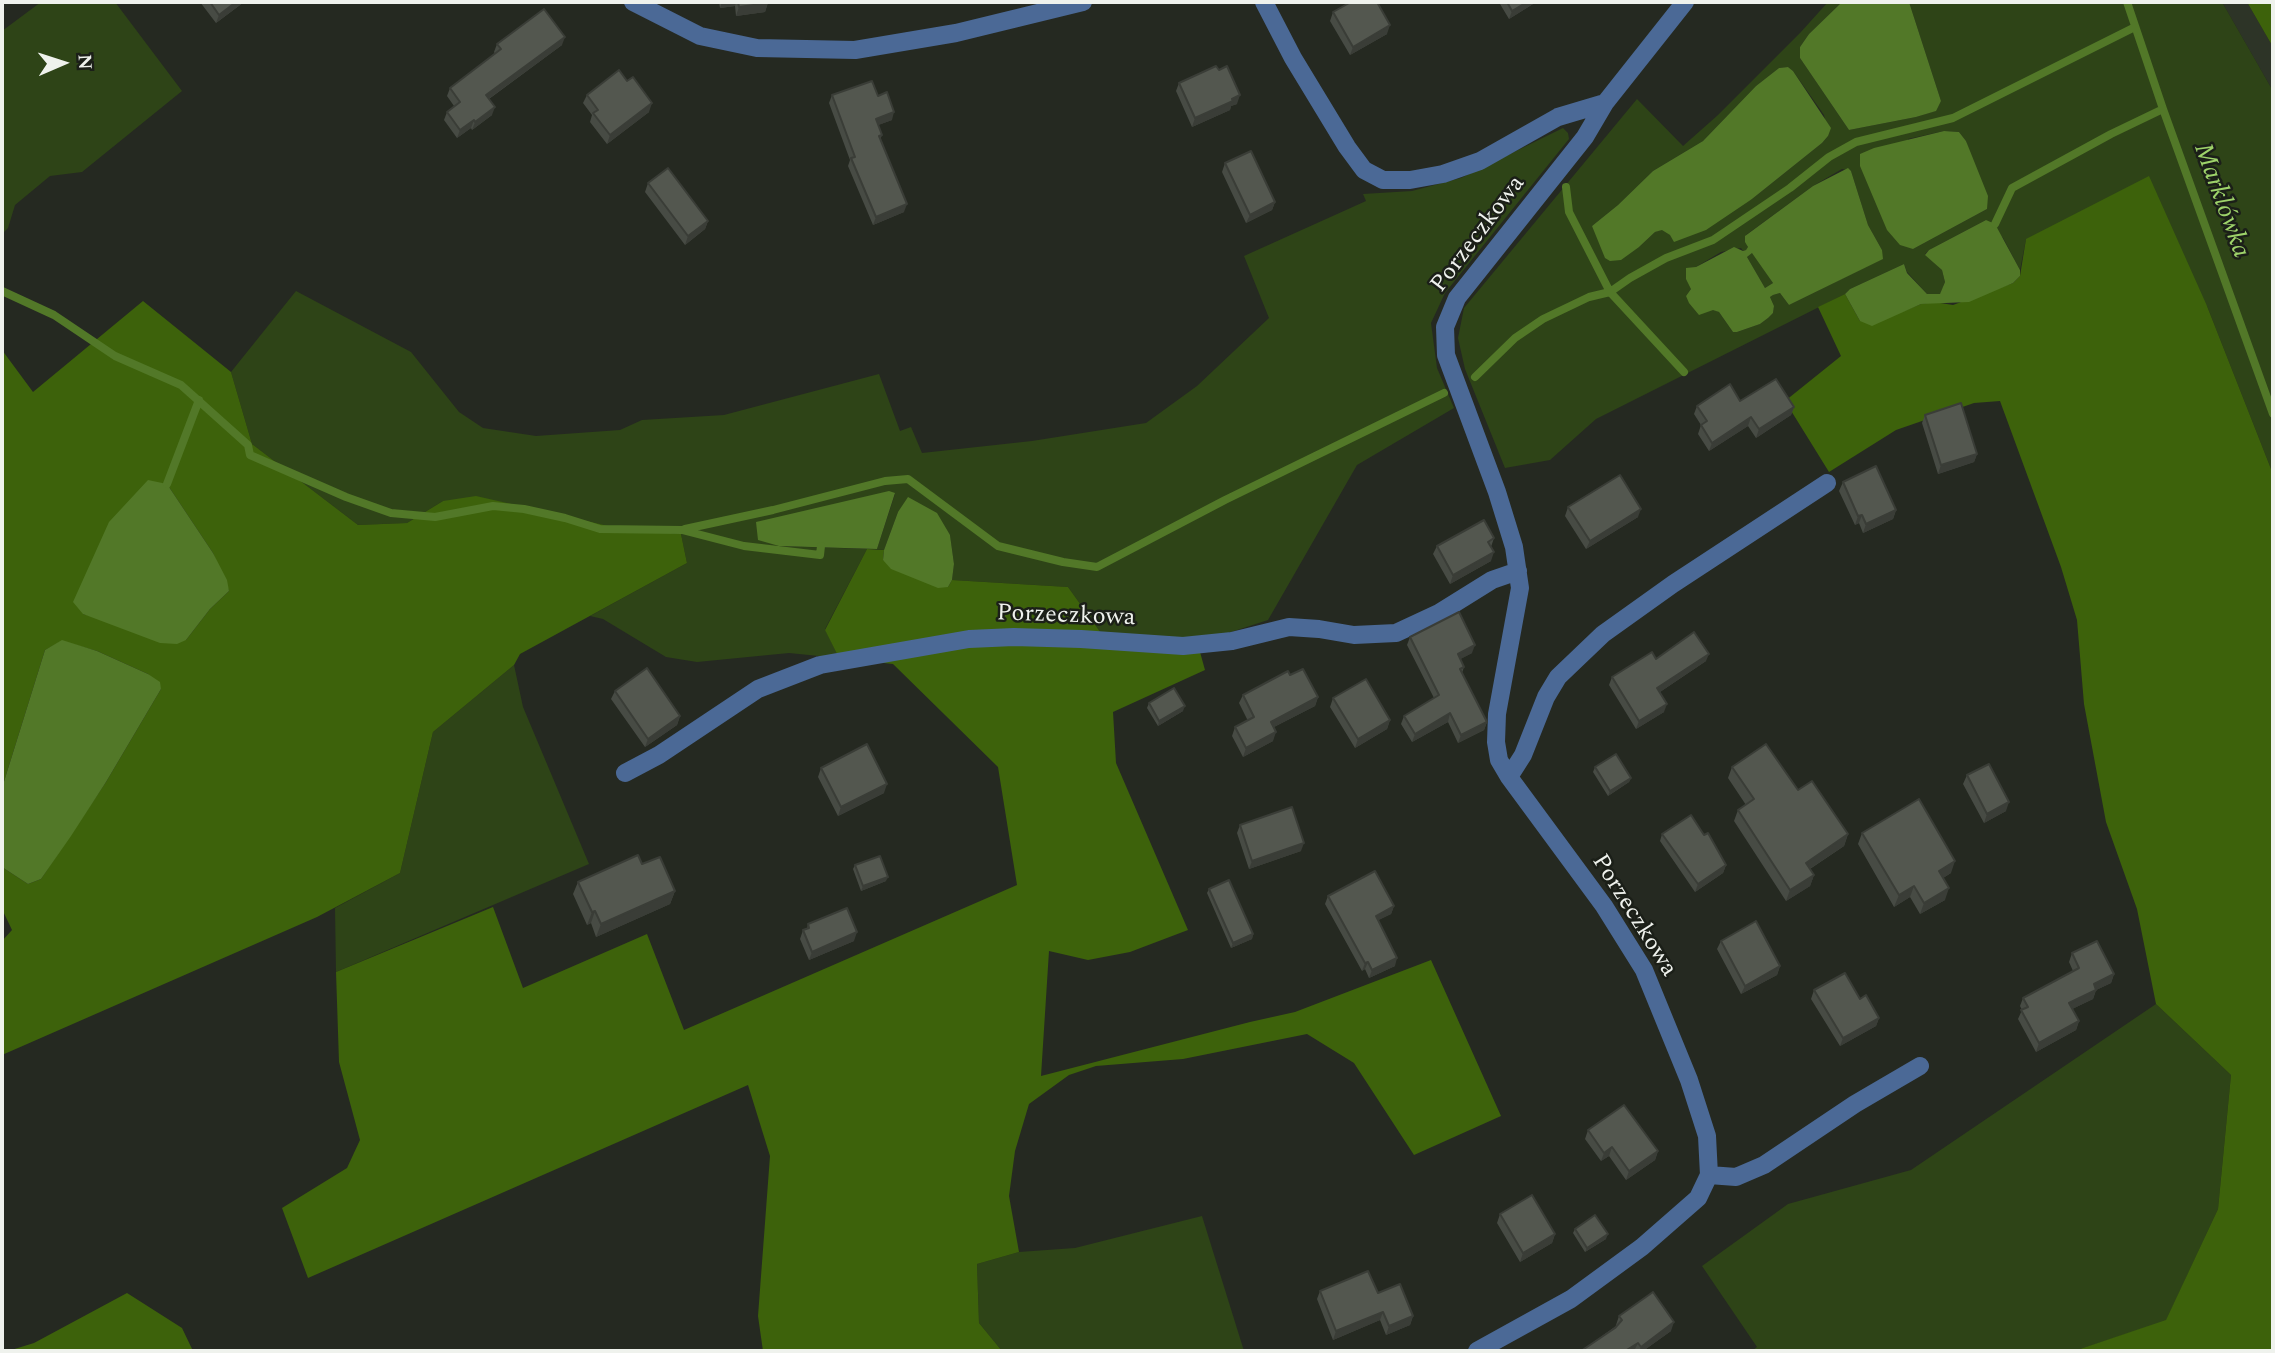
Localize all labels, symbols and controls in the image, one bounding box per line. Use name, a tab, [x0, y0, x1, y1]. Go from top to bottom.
north arrow	[28, 28, 98, 98]
text: N	[70, 53, 99, 70]
water label: Marklówka	[2185, 139, 2255, 263]
street label: Porzeczkowa	[1426, 171, 1532, 299]
street label: Porzeczkowa	[996, 600, 1136, 634]
street label: Porzeczkowa	[1584, 850, 1682, 982]

